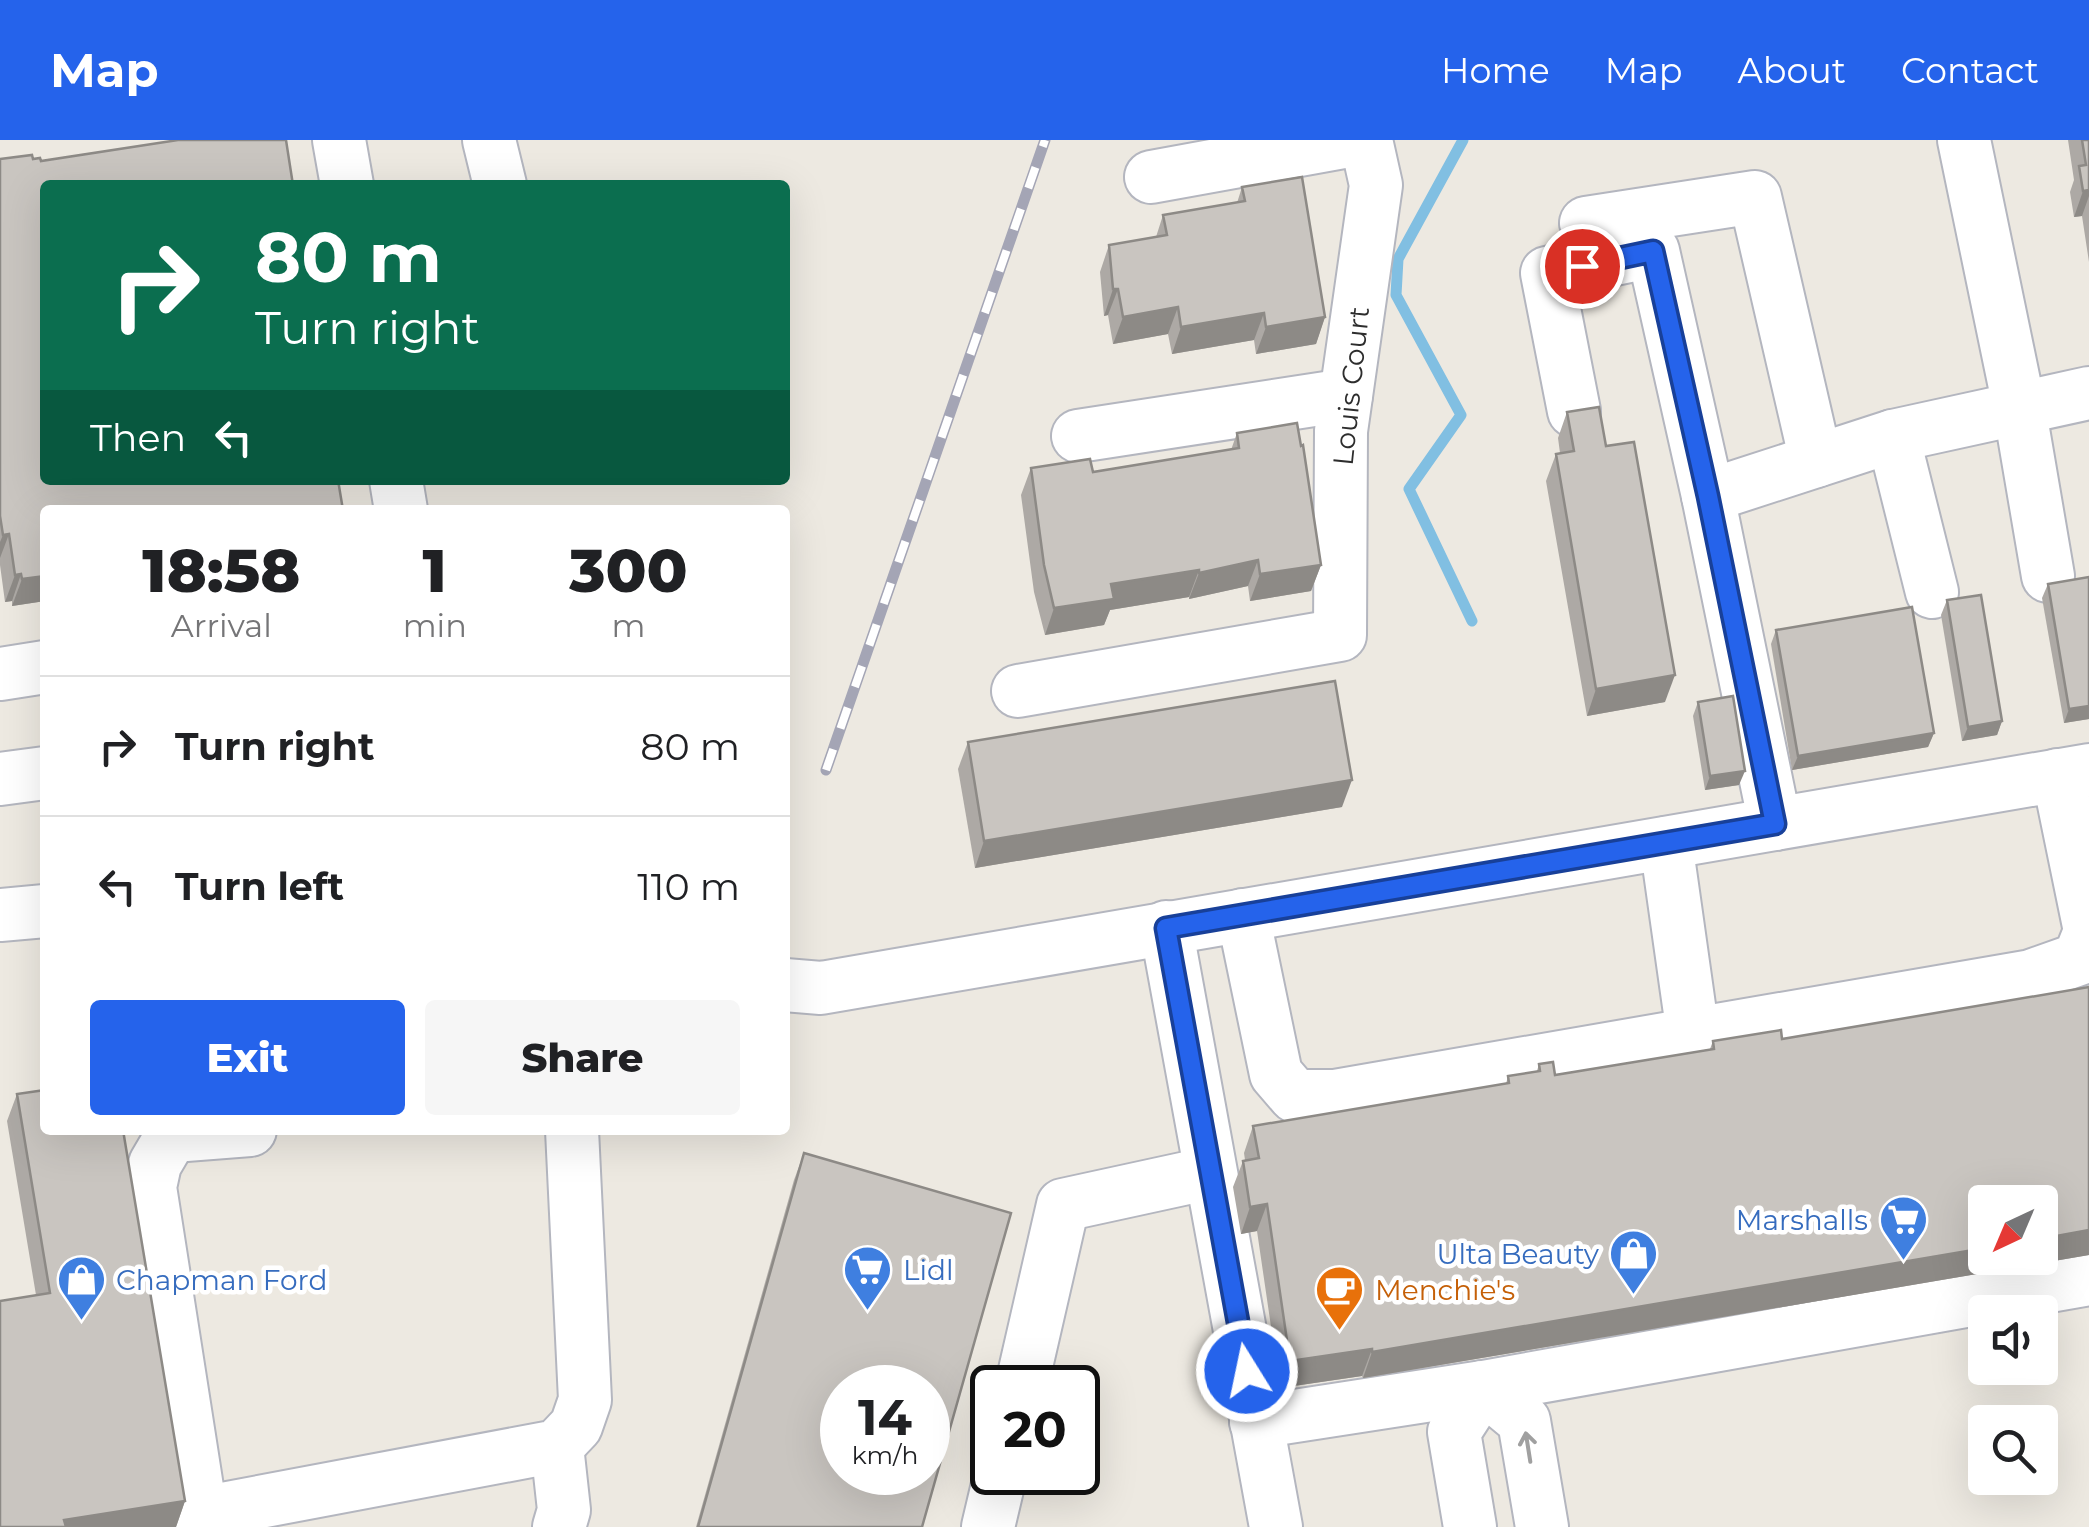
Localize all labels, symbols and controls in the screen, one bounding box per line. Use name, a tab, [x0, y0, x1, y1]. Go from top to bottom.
text: Map	[50, 41, 159, 99]
text: Home	[1441, 49, 1550, 92]
text: Map	[1605, 49, 1683, 92]
text: About	[1738, 49, 1846, 92]
text: Contact	[1901, 49, 2039, 92]
text: 80 m	[255, 214, 442, 300]
icon: right	[90, 220, 220, 350]
pin	[1540, 224, 1625, 309]
icon: arrive	[1555, 239, 1610, 294]
text: Turn right	[255, 300, 480, 355]
street label: Louis Court	[1326, 305, 1376, 467]
icon: left	[206, 410, 261, 465]
text: Then	[90, 414, 186, 461]
text: 18:58	[142, 534, 300, 607]
text: 1	[423, 534, 447, 607]
text: 300	[569, 534, 688, 607]
text: Arrival	[171, 606, 272, 645]
text: min	[403, 606, 467, 645]
text: m	[611, 606, 645, 645]
icon: right	[90, 719, 145, 774]
text: Turn right	[175, 723, 374, 770]
text: 80 m	[640, 723, 740, 770]
icon: left	[90, 859, 145, 914]
text: Turn left	[175, 863, 344, 910]
text: 110 m	[637, 863, 740, 910]
button: Exit	[90, 1000, 405, 1115]
button: Share	[425, 1000, 740, 1115]
north arrow	[1968, 1185, 2058, 1275]
map controls	[1968, 1185, 2058, 1495]
supermarket icon: Marshalls	[1877, 1194, 1929, 1262]
place label: Marshalls	[1736, 1203, 1868, 1237]
shop icon: Ulta Beauty	[1608, 1228, 1660, 1296]
place label: Ulta Beauty	[1436, 1237, 1600, 1271]
supermarket icon: Lidl	[842, 1244, 894, 1312]
place label: Lidl	[903, 1253, 954, 1287]
shop icon: Chapman Ford	[55, 1254, 107, 1322]
place label: Chapman Ford	[116, 1263, 327, 1297]
cafe icon: Menchie's	[1314, 1264, 1366, 1332]
place label: Menchie's	[1375, 1273, 1515, 1307]
button: sound	[1968, 1295, 2058, 1385]
position arrow	[1195, 1319, 1299, 1423]
speed limit sign: 20	[970, 1365, 1100, 1495]
text: 14	[858, 1387, 912, 1448]
button: search	[1968, 1405, 2058, 1495]
one-way arrow	[1518, 1432, 1537, 1464]
text: km/h	[852, 1440, 918, 1470]

